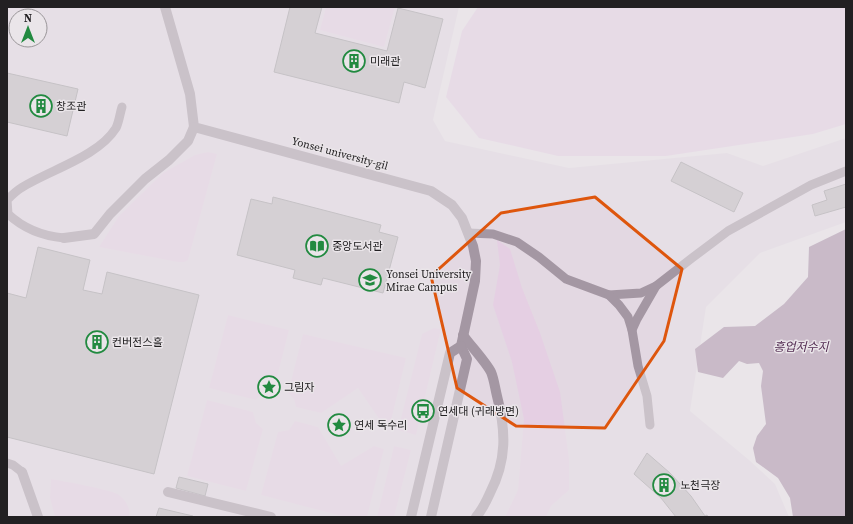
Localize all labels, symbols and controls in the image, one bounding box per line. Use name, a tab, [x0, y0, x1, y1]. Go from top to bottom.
north arrow	[8, 8, 48, 48]
text: N	[24, 11, 32, 26]
building icon: 미래관	[341, 48, 367, 74]
place label: 미래관	[370, 54, 400, 69]
building icon: 창조관	[28, 93, 54, 119]
place label: 창조관	[56, 99, 86, 114]
street label: Yonsei university-gil	[290, 133, 390, 174]
library icon: 중앙도서관	[304, 233, 330, 259]
place label: 중앙도서관	[332, 239, 383, 254]
school or university icon: Yonsei University Mirae Campus	[357, 267, 383, 293]
place label: Yonsei University Mirae Campus	[386, 267, 471, 295]
building icon: 컨버전스홀	[84, 329, 110, 355]
place label: 컨버전스홀	[112, 335, 163, 350]
water label: 흥업저수지	[773, 339, 830, 355]
place icon: 그림자	[256, 374, 282, 400]
place label: 그림자	[284, 380, 314, 395]
bus stop icon: 연세대 (귀래방면)	[410, 398, 436, 424]
place label: 연세대 (귀래방면)	[438, 404, 519, 419]
place icon: 연세 독수리	[326, 412, 352, 438]
place label: 연세 독수리	[354, 418, 407, 433]
building icon: 노천극장	[651, 472, 677, 498]
place label: 노천극장	[680, 478, 720, 493]

